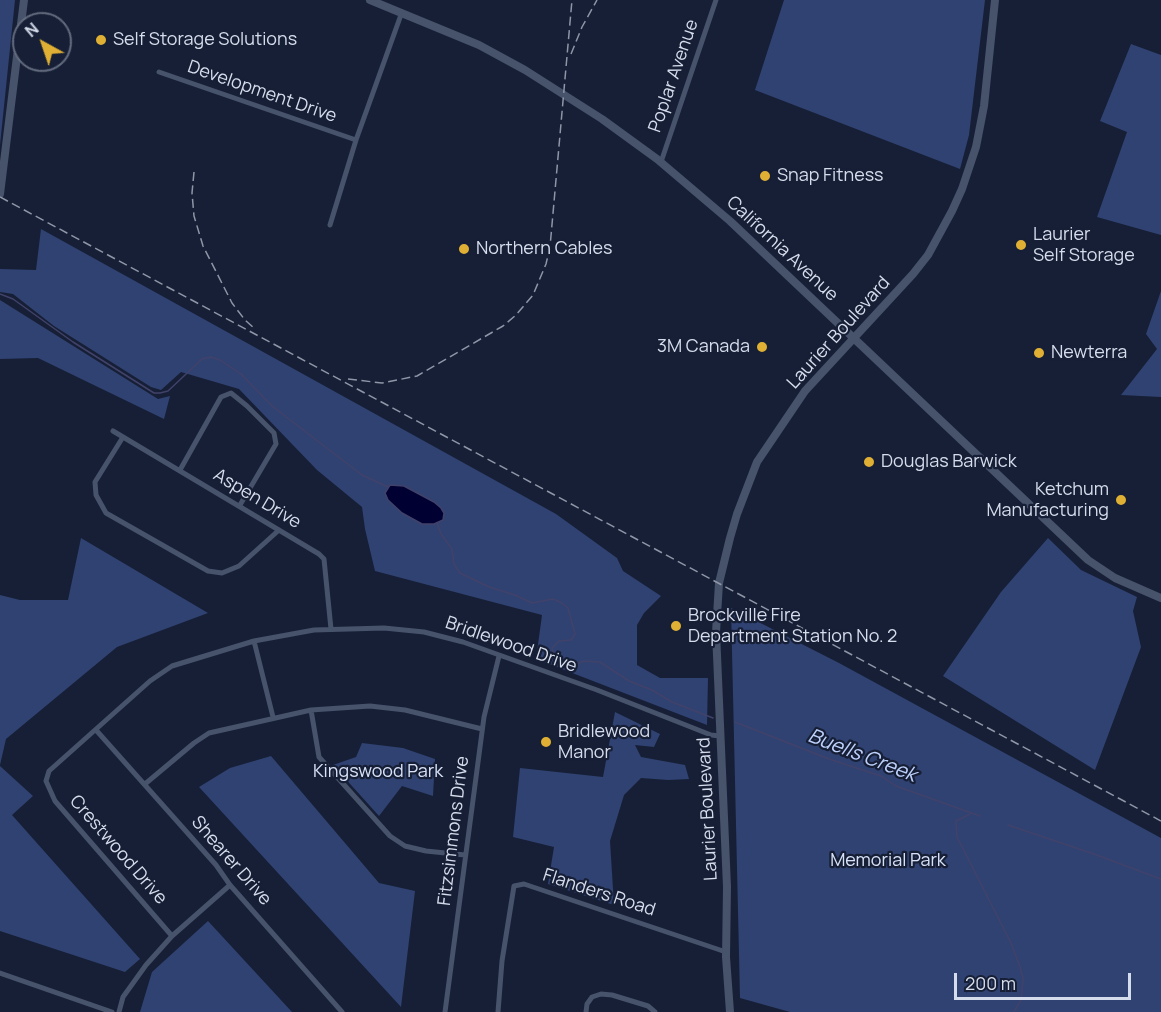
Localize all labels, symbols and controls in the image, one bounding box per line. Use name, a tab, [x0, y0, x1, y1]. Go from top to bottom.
north arrow	[12, 12, 72, 72]
street label: Poplar Avenue	[645, 17, 703, 135]
text: N	[20, 18, 43, 42]
place label: Self Storage Solutions	[113, 29, 297, 51]
marker: Self Storage Solutions	[94, 33, 108, 47]
street label: Development Drive	[185, 56, 339, 128]
place label: Snap Fitness	[777, 165, 884, 187]
marker: Snap Fitness	[758, 169, 772, 183]
street label: California Avenue	[722, 192, 842, 306]
place label: Laurier Self Storage	[1033, 224, 1135, 266]
place label: Northern Cables	[476, 238, 612, 260]
marker: Laurier Self Storage	[1014, 238, 1028, 252]
marker: Northern Cables	[457, 242, 471, 256]
street label: Laurier Boulevard	[783, 272, 895, 394]
place label: 3M Canada	[657, 336, 750, 358]
marker: 3M Canada	[755, 340, 769, 354]
place label: Newterra	[1051, 342, 1127, 364]
marker: Newterra	[1032, 346, 1046, 360]
place label: Douglas Barwick	[881, 451, 1017, 473]
marker: Douglas Barwick	[862, 455, 876, 469]
street label: Aspen Drive	[209, 464, 305, 534]
place label: Ketchum Manufacturing	[986, 479, 1109, 522]
marker: Ketchum Manufacturing	[1114, 493, 1128, 507]
place label: Brockville Fire Department Station No. 2	[688, 605, 897, 648]
street label: Bridlewood Drive	[442, 612, 580, 678]
marker: Brockville Fire Department Station No. 2	[669, 619, 683, 633]
place label: Bridlewood Manor	[558, 721, 650, 764]
water label: Buells Creek	[804, 724, 920, 788]
marker: Bridlewood Manor	[539, 735, 553, 749]
street label: Laurier Boulevard	[693, 737, 723, 881]
street label: Fitzsimmons Drive	[434, 755, 474, 907]
park label: Kingswood Park	[313, 761, 443, 783]
street label: Crestwood Drive	[65, 791, 171, 909]
street label: Shearer Drive	[186, 812, 276, 910]
park label: Memorial Park	[830, 850, 946, 872]
street label: Flanders Road	[540, 865, 658, 921]
scale bar	[957, 961, 1134, 999]
text: 200 m	[965, 971, 1016, 995]

